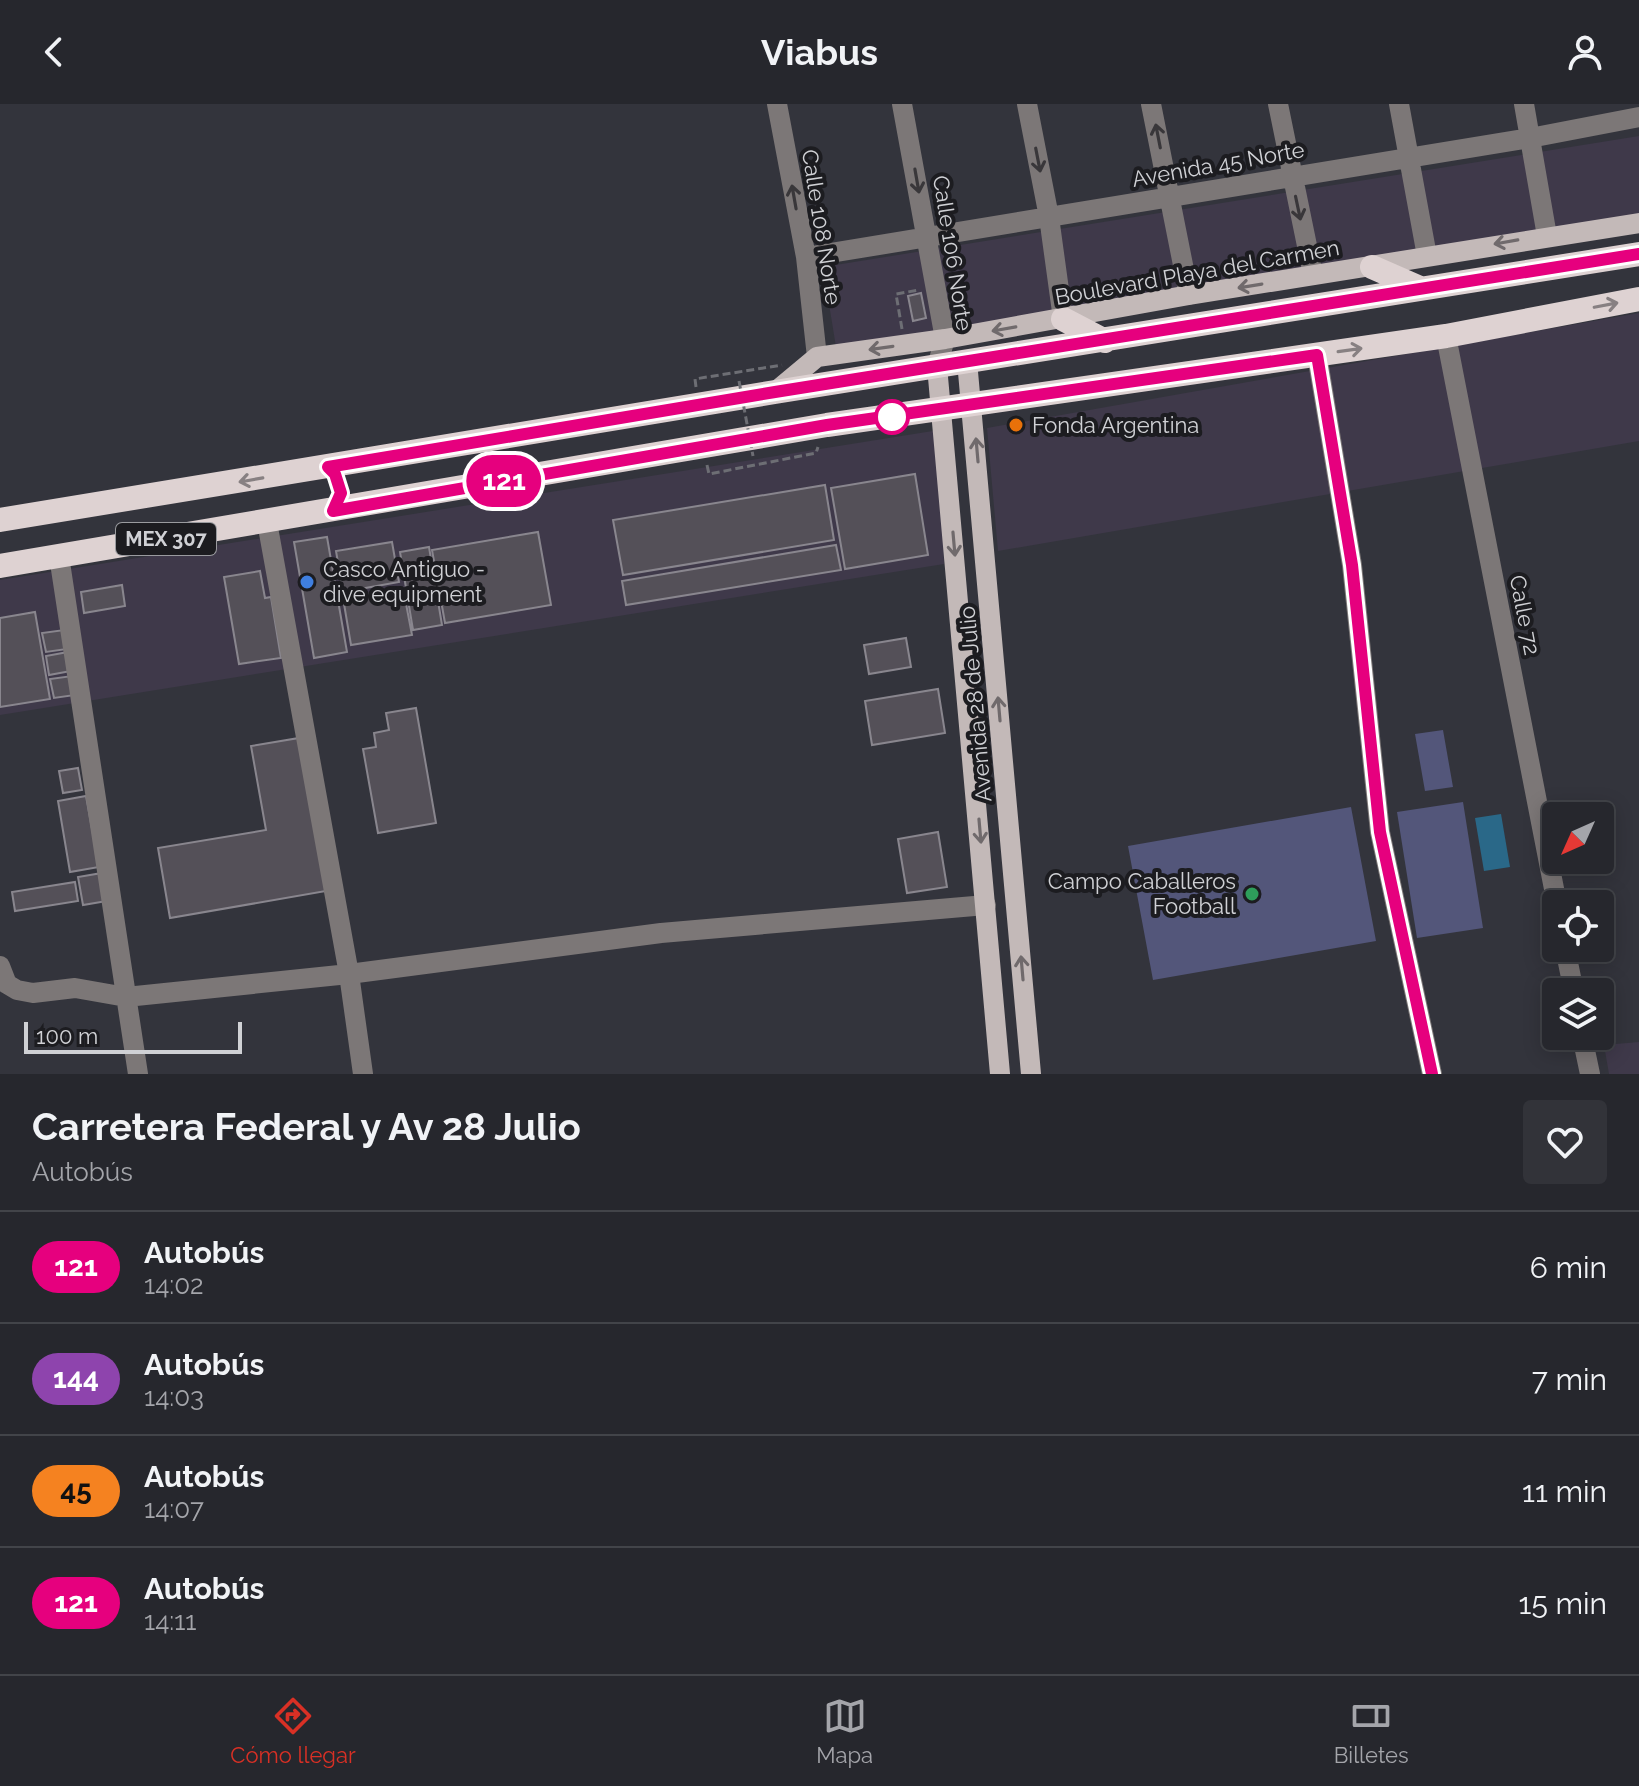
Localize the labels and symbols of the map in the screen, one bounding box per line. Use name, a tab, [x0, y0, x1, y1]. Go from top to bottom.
one-way arrow	[1149, 124, 1164, 150]
street label: Avenida 45 Norte	[1130, 136, 1306, 192]
one-way arrow	[1032, 147, 1047, 173]
street label: Calle 108 Norte	[797, 148, 847, 307]
one-way arrow	[910, 167, 925, 193]
street label: Calle 106 Norte	[928, 173, 978, 333]
one-way arrow	[786, 185, 801, 210]
one-way arrow	[1292, 195, 1307, 220]
street label: Boulevard Playa del Carmen	[1053, 234, 1341, 310]
one-way arrow	[1494, 236, 1520, 251]
one-way arrow	[1238, 279, 1263, 294]
one-way arrow	[1593, 297, 1618, 312]
one-way arrow	[992, 322, 1018, 337]
one-way arrow	[869, 341, 894, 356]
one-way arrow	[1337, 342, 1362, 357]
unlabelled marker	[875, 400, 909, 434]
place label: Fonda Argentina	[1032, 412, 1199, 438]
marker: Fonda Argentina	[1007, 416, 1025, 434]
one-way arrow	[969, 437, 984, 464]
line badge: 121	[458, 455, 550, 507]
one-way arrow	[239, 474, 265, 489]
road number: MEX 307	[116, 523, 216, 555]
one-way arrow	[947, 530, 962, 557]
place label: Casco Antiguo - dive equipment	[323, 556, 485, 607]
marker: Casco Antiguo - dive equipment	[298, 573, 316, 591]
street label: Calle 72	[1505, 573, 1545, 657]
street label: Avenida 28 de Julio	[953, 605, 997, 803]
one-way arrow	[991, 696, 1006, 723]
north arrow	[1542, 802, 1614, 874]
one-way arrow	[972, 817, 987, 844]
place label: Campo Caballeros Football	[1048, 868, 1236, 919]
marker: Campo Caballeros Football	[1243, 885, 1261, 903]
one-way arrow	[1014, 955, 1029, 982]
scale bar	[24, 1018, 242, 1054]

